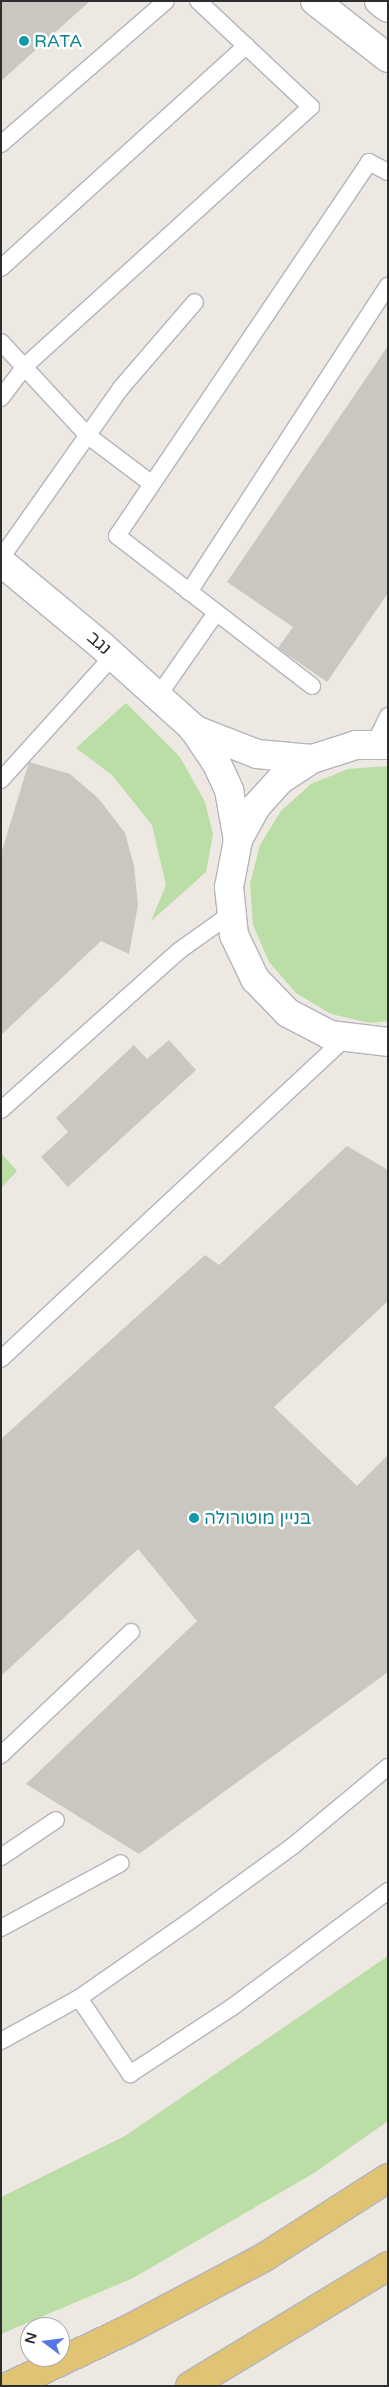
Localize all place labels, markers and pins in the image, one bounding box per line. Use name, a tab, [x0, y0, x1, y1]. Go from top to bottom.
place label: RATA	[34, 30, 82, 52]
marker: RATA	[18, 35, 30, 47]
place label: בניין מוטורולה	[204, 1507, 311, 1529]
marker: בניין מוטורולה	[188, 1512, 200, 1524]

